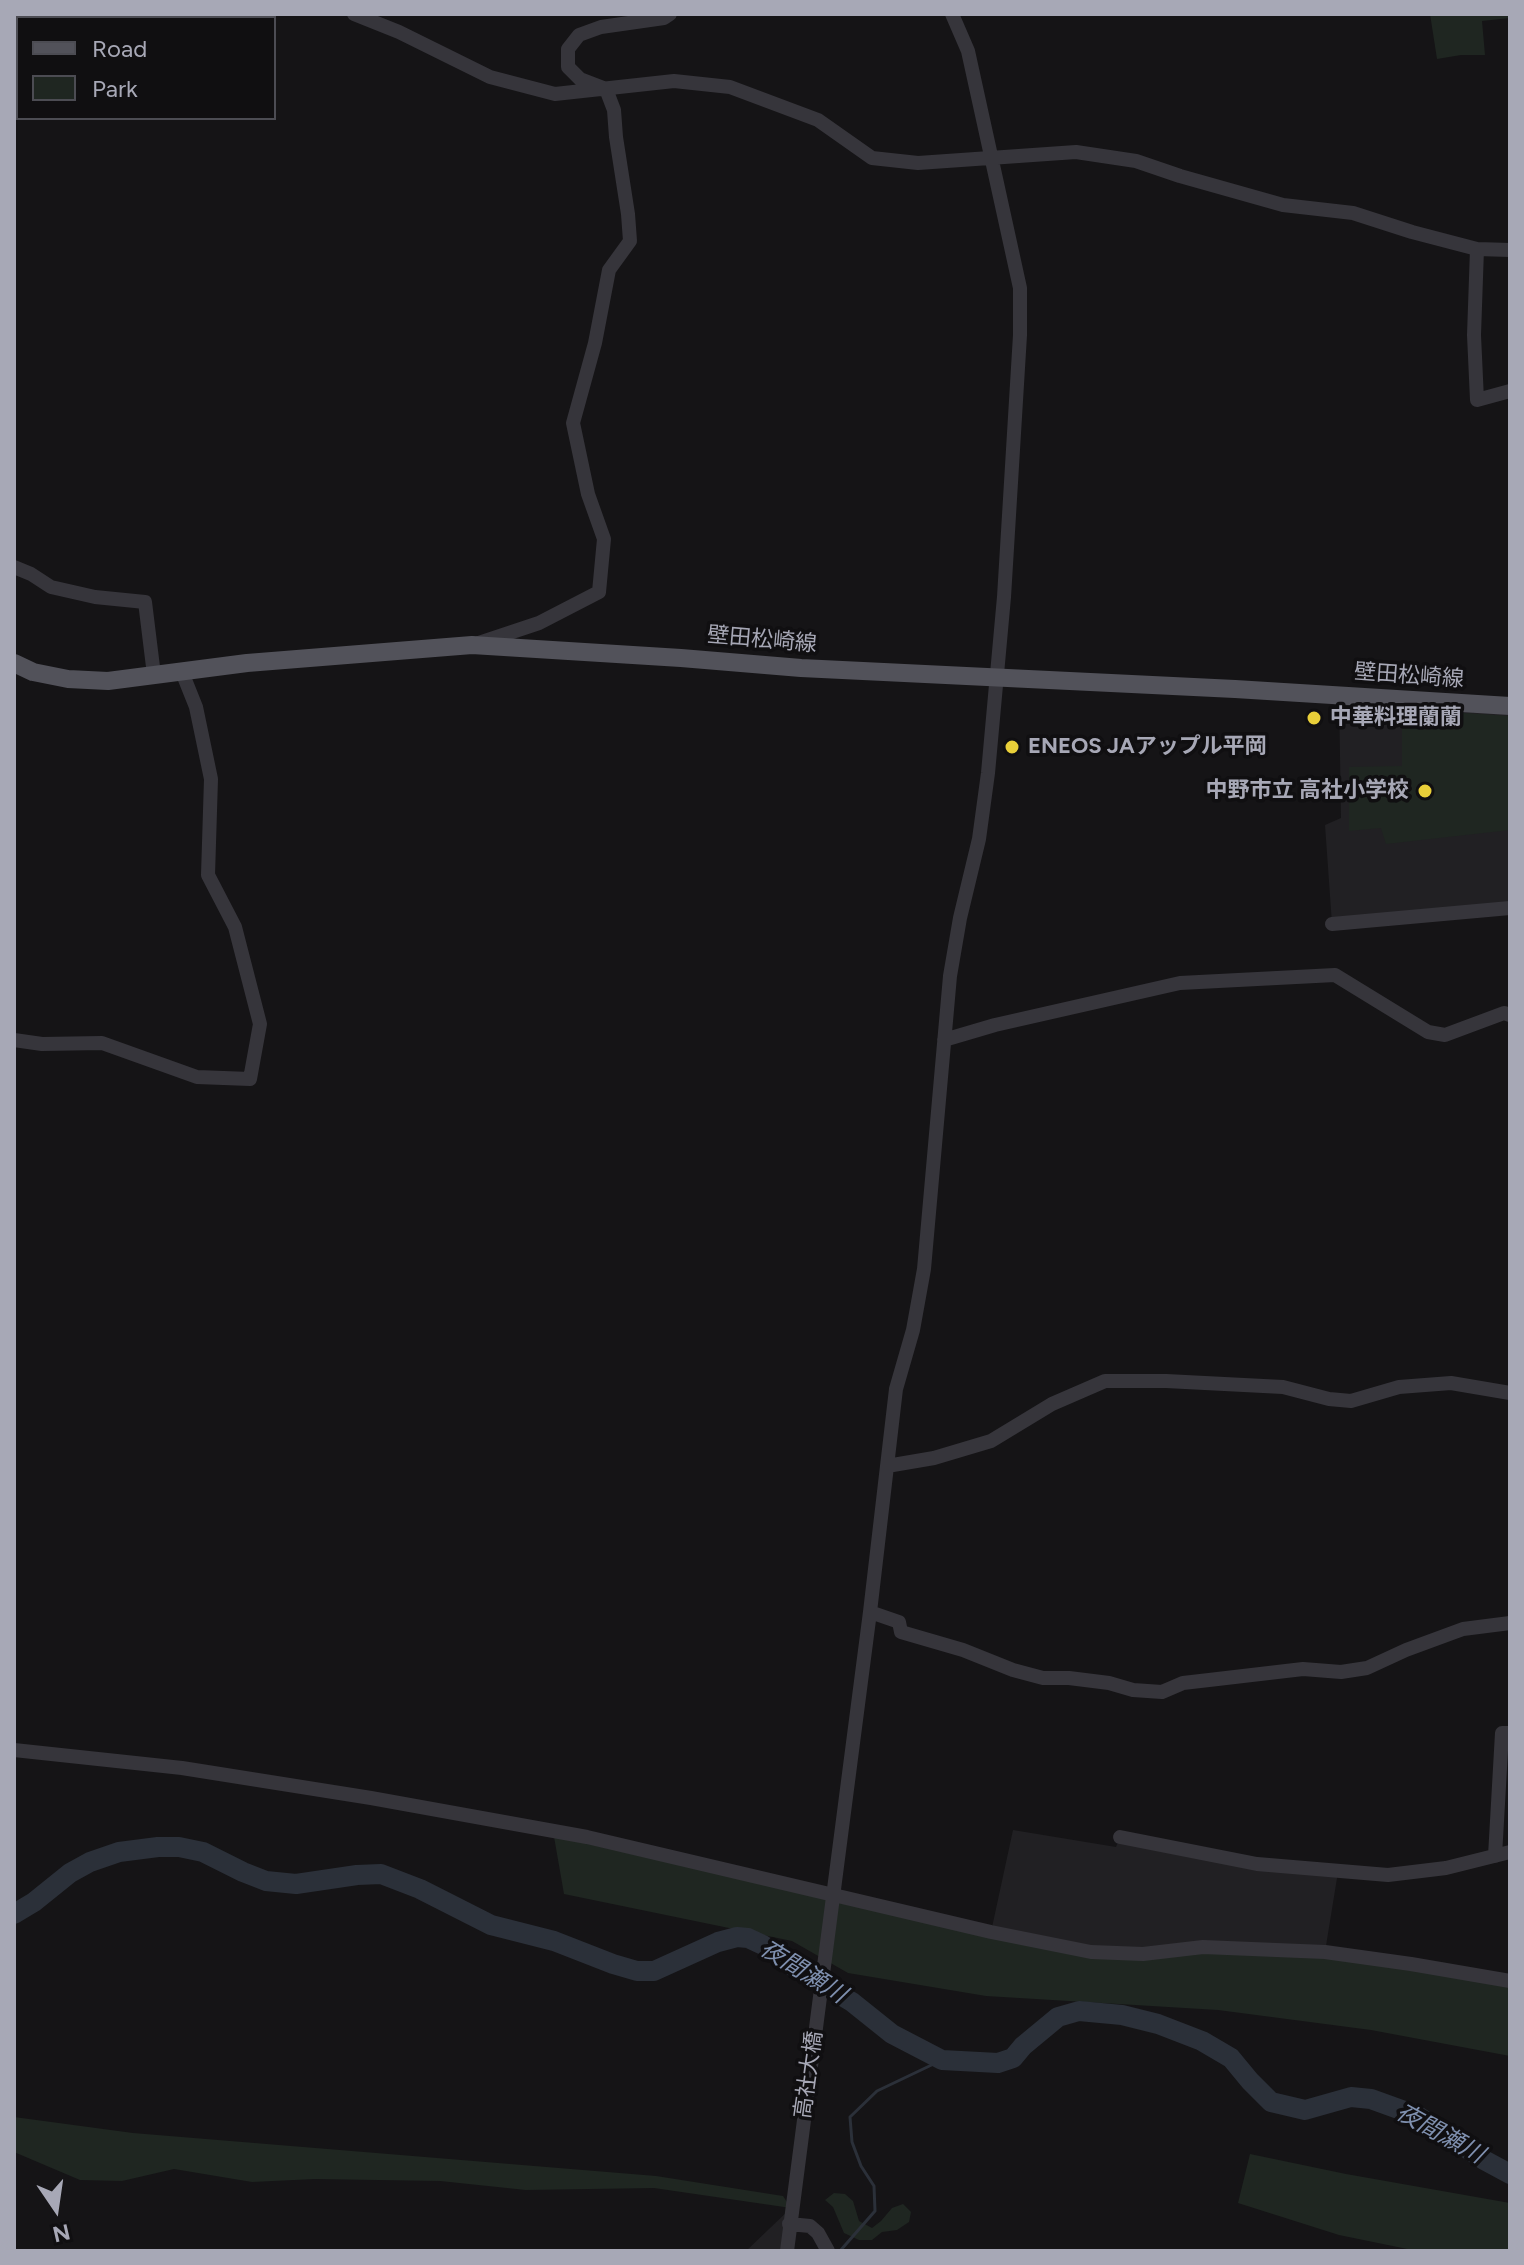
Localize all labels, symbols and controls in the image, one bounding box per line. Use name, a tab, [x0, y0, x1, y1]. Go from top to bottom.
legend	[16, 16, 276, 120]
text: Road	[92, 34, 147, 63]
text: Park	[92, 74, 138, 103]
street label: 壁田松崎線	[706, 622, 818, 658]
street label: 壁田松崎線	[1353, 659, 1465, 693]
place label: 中華料理蘭蘭	[1330, 705, 1462, 731]
marker: 中華料理蘭蘭	[1305, 709, 1323, 727]
place label: ENEOS JAアップル平岡	[1028, 734, 1267, 760]
marker: ENEOS JAアップル平岡	[1003, 738, 1021, 756]
place label: 中野市立 高社小学校	[1206, 778, 1409, 804]
marker: 中野市立 高社小学校	[1416, 782, 1434, 800]
water label: 夜間瀬川	[755, 1934, 851, 2010]
street label: 高社大橋	[790, 2030, 828, 2120]
water label: 夜間瀬川	[1391, 2098, 1489, 2170]
north arrow	[16, 2169, 96, 2249]
text: N	[50, 2218, 73, 2248]

